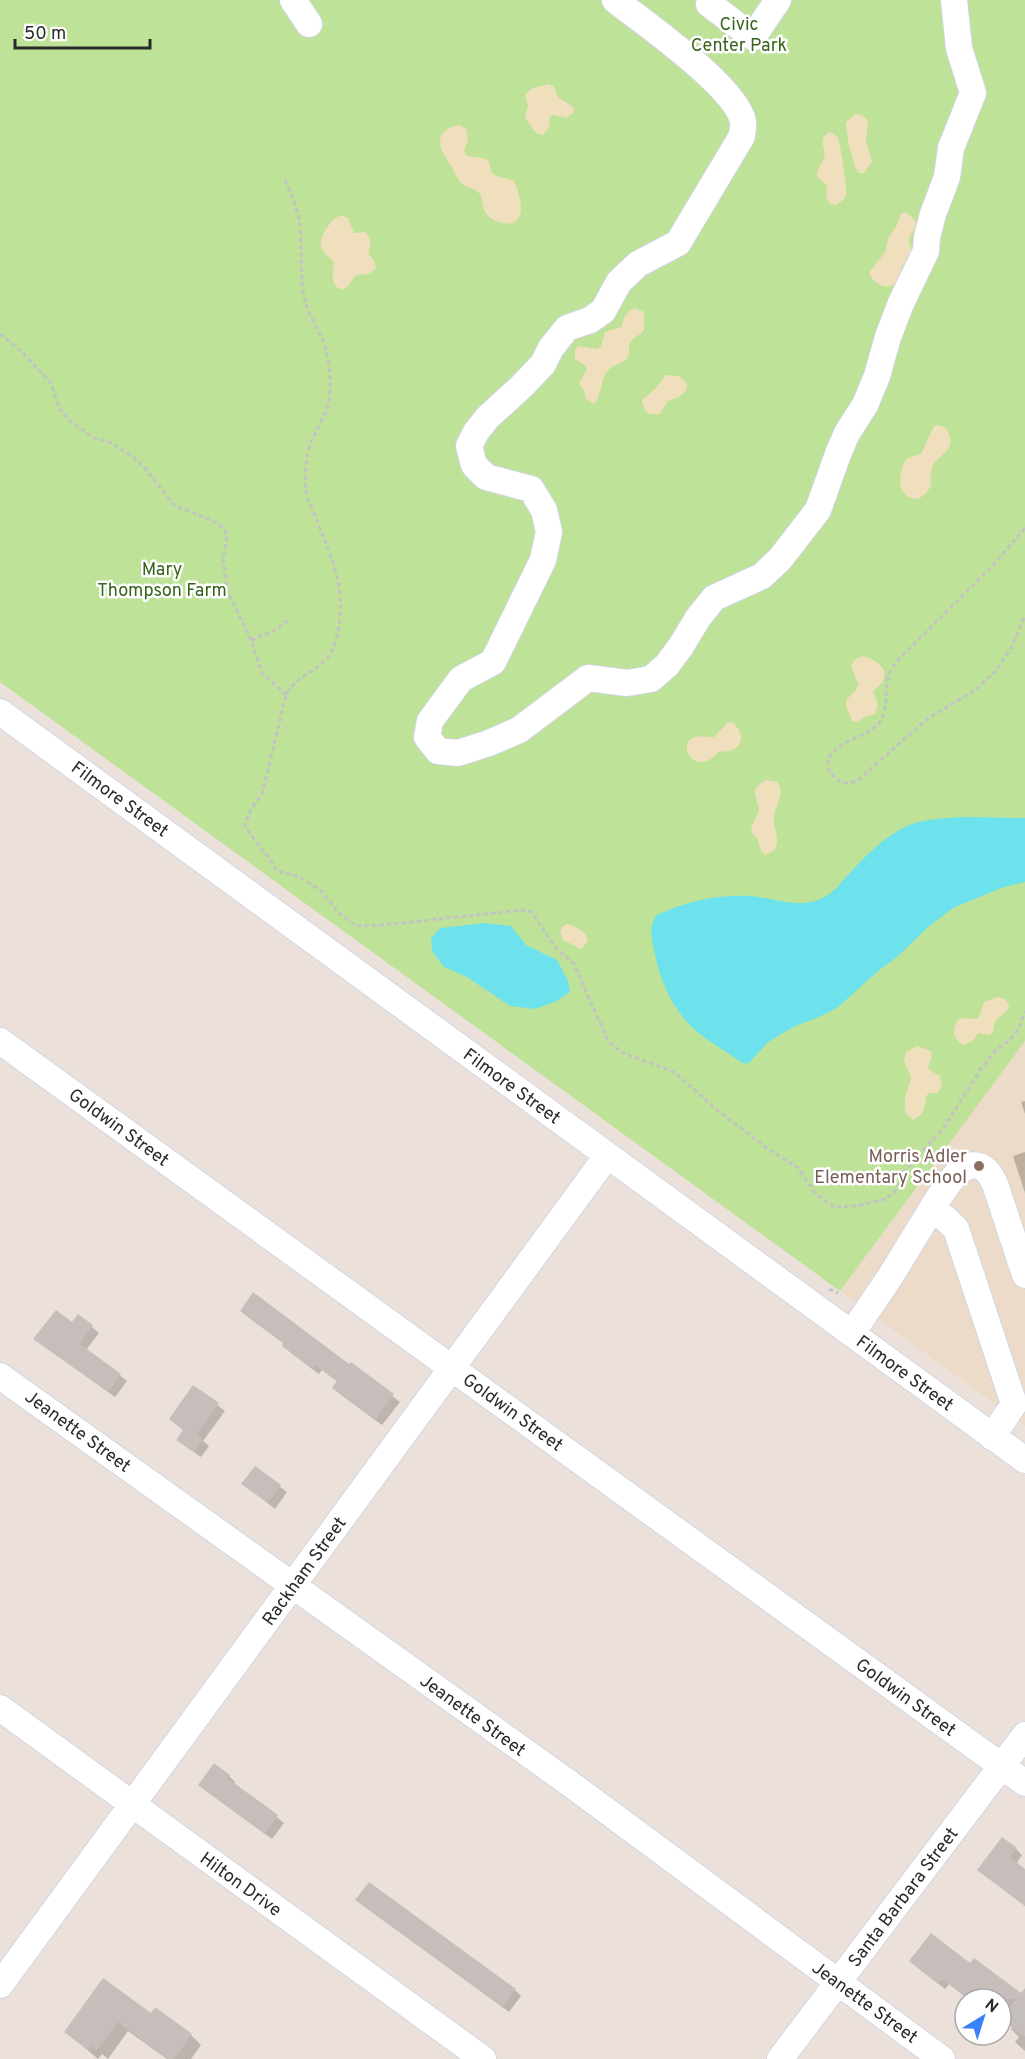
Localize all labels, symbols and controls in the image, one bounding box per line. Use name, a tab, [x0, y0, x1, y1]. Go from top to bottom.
scale bar	[15, 12, 150, 50]
park label: Civic Center Park	[691, 14, 787, 58]
text: 50 m	[24, 23, 66, 46]
park label: Mary Thompson Farm	[97, 559, 227, 603]
street label: Filmore Street	[66, 757, 172, 843]
street label: Filmore Street	[458, 1044, 564, 1130]
street label: Goldwin Street	[63, 1084, 173, 1172]
place label: Morris Adler Elementary School	[814, 1146, 967, 1190]
marker: Morris Adler Elementary School	[972, 1159, 986, 1173]
street label: Filmore Street	[851, 1331, 957, 1417]
street label: Goldwin Street	[457, 1369, 567, 1457]
street label: Jeanette Street	[20, 1386, 135, 1478]
street label: Rackham Street	[258, 1513, 352, 1631]
street label: Goldwin Street	[850, 1654, 960, 1742]
street label: Jeanette Street	[415, 1670, 530, 1762]
street label: Santa Barbara Street	[844, 1823, 964, 1972]
street label: Hilton Drive	[195, 1848, 286, 1923]
street label: Jeanette Street	[807, 1957, 922, 2049]
north arrow	[953, 1987, 1013, 2047]
text: N	[980, 1995, 1002, 2018]

